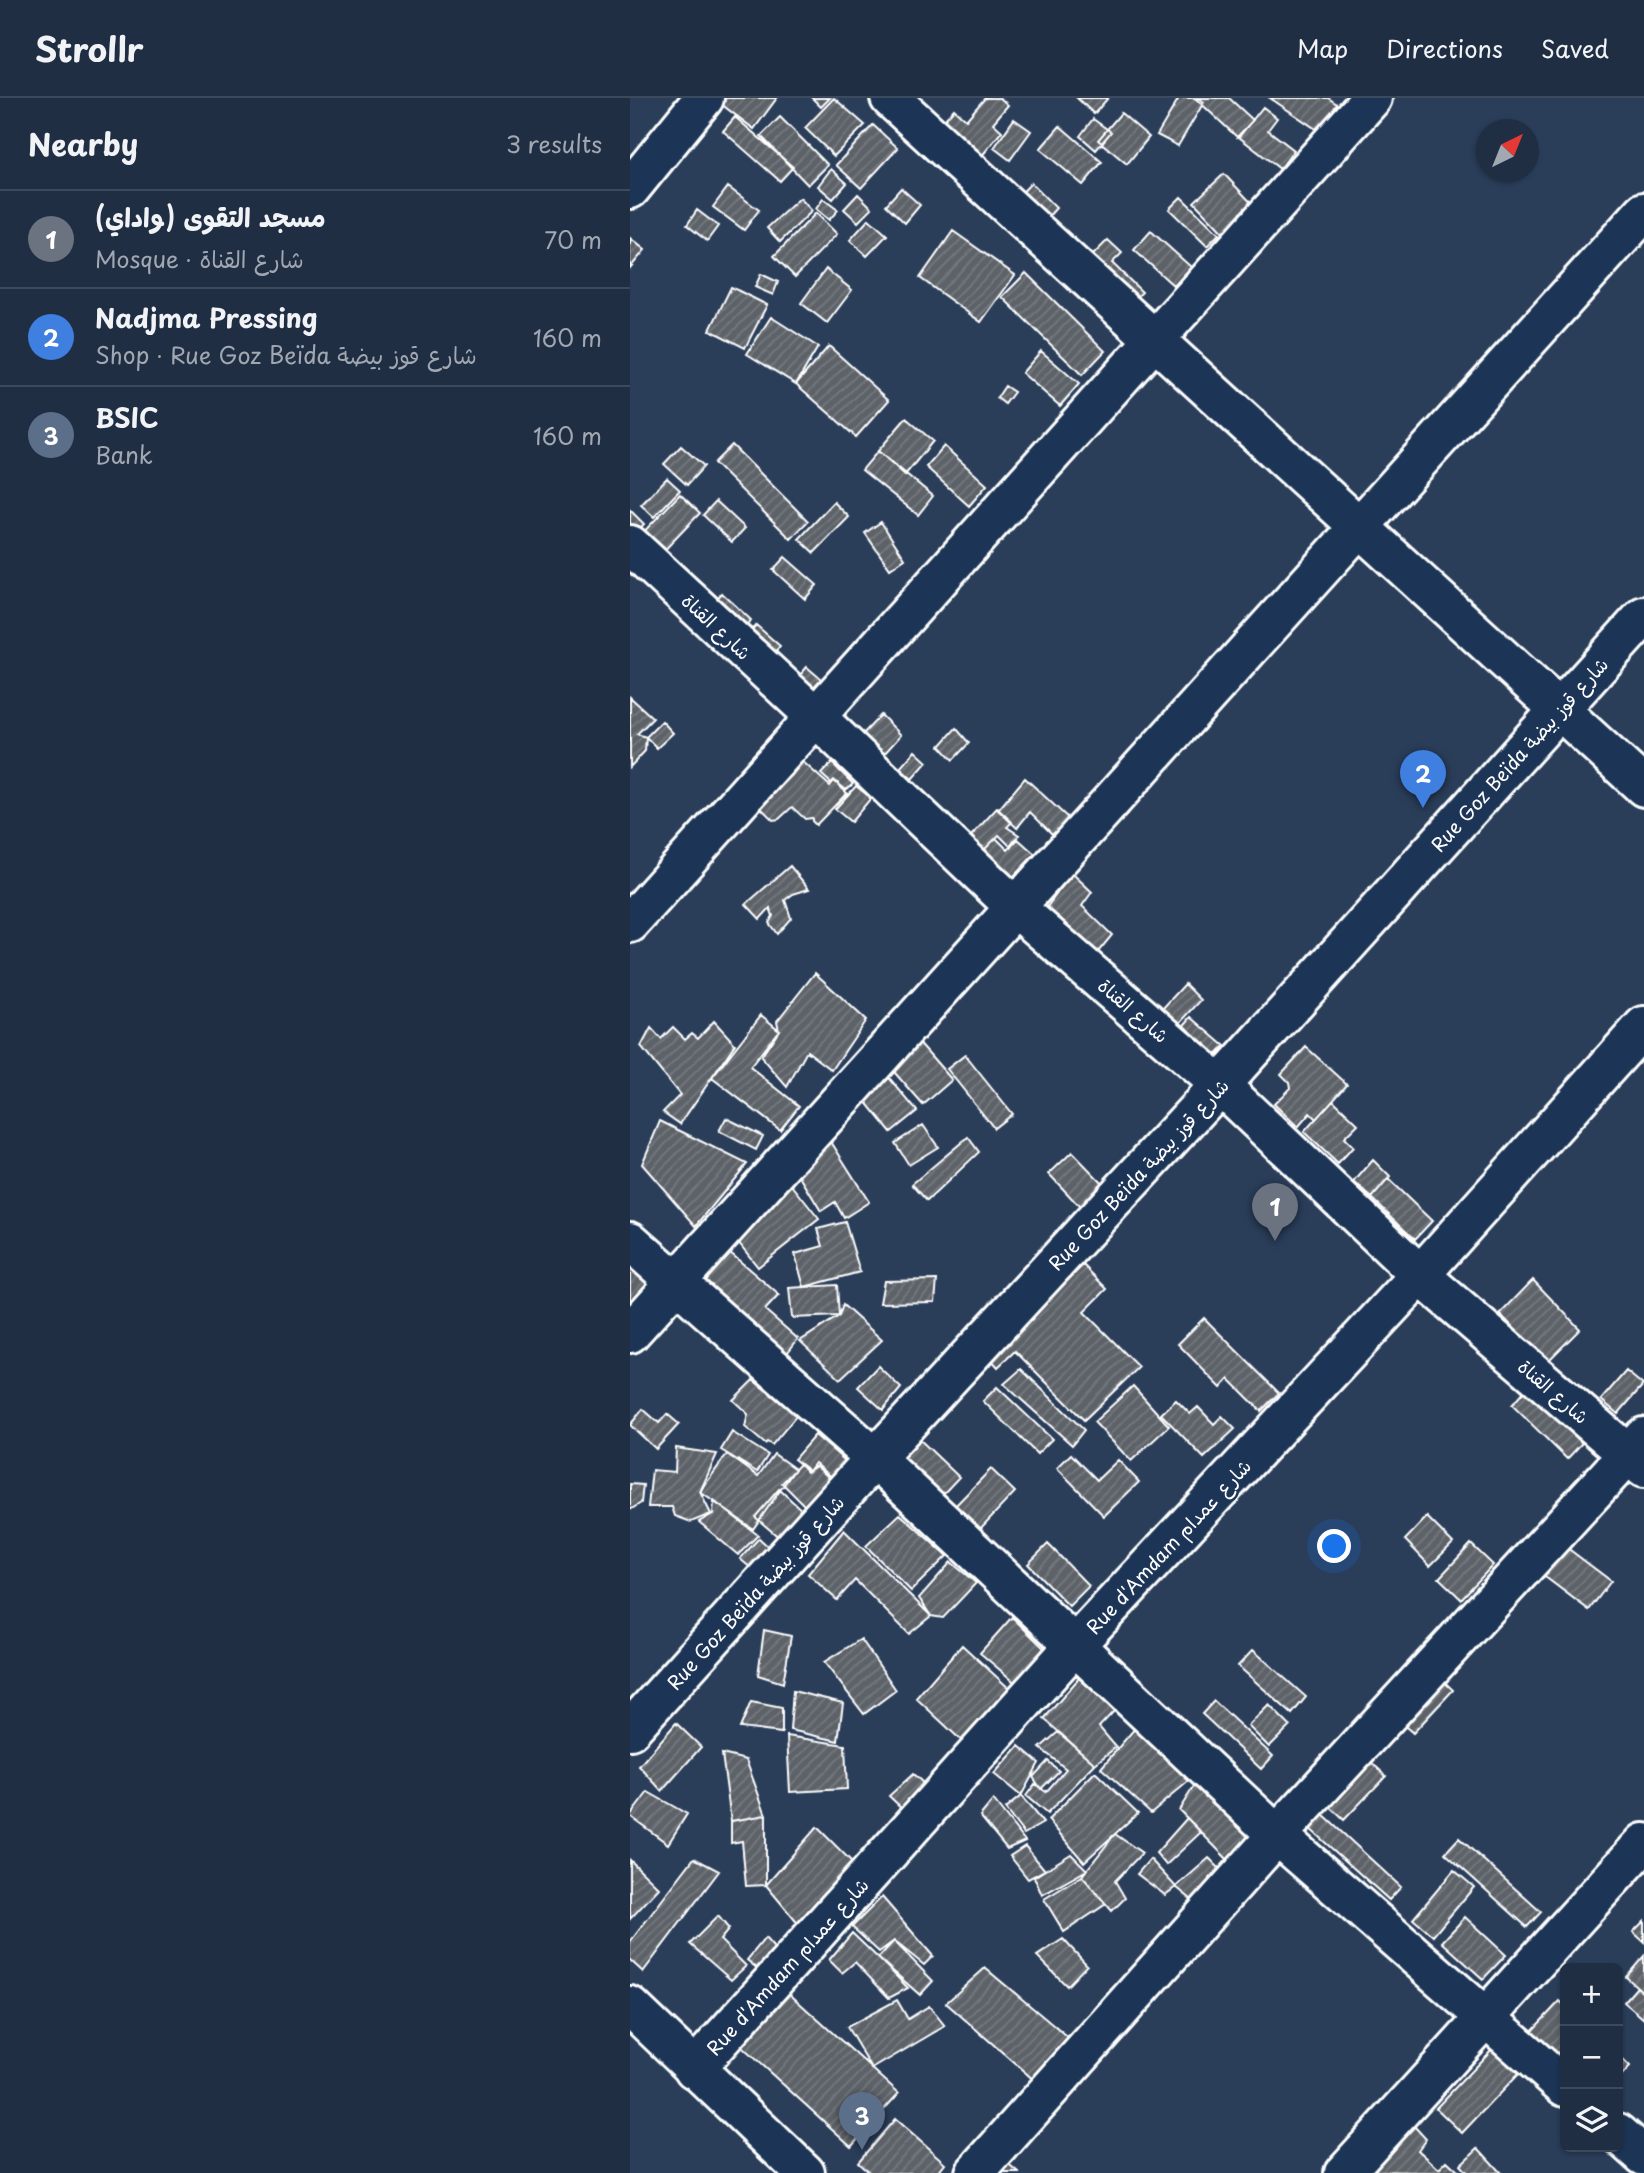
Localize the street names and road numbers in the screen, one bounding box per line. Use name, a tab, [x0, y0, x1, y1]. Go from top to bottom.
street label: شارع القناة	[675, 586, 758, 666]
street label: Rue Goz Beïda شارع قوز بيضة	[1424, 651, 1615, 858]
street label: شارع القناة	[1092, 971, 1176, 1050]
street label: Rue Goz Beïda شارع قوز بيضة	[1041, 1072, 1235, 1277]
street label: شارع القناة	[1512, 1352, 1596, 1431]
street label: Rue d'Amdam شارع عمدام	[1079, 1452, 1258, 1641]
street label: Rue Goz Beïda شارع قوز بيضة	[660, 1489, 851, 1696]
street label: Rue d'Amdam شارع عمدام	[700, 1871, 876, 2062]

